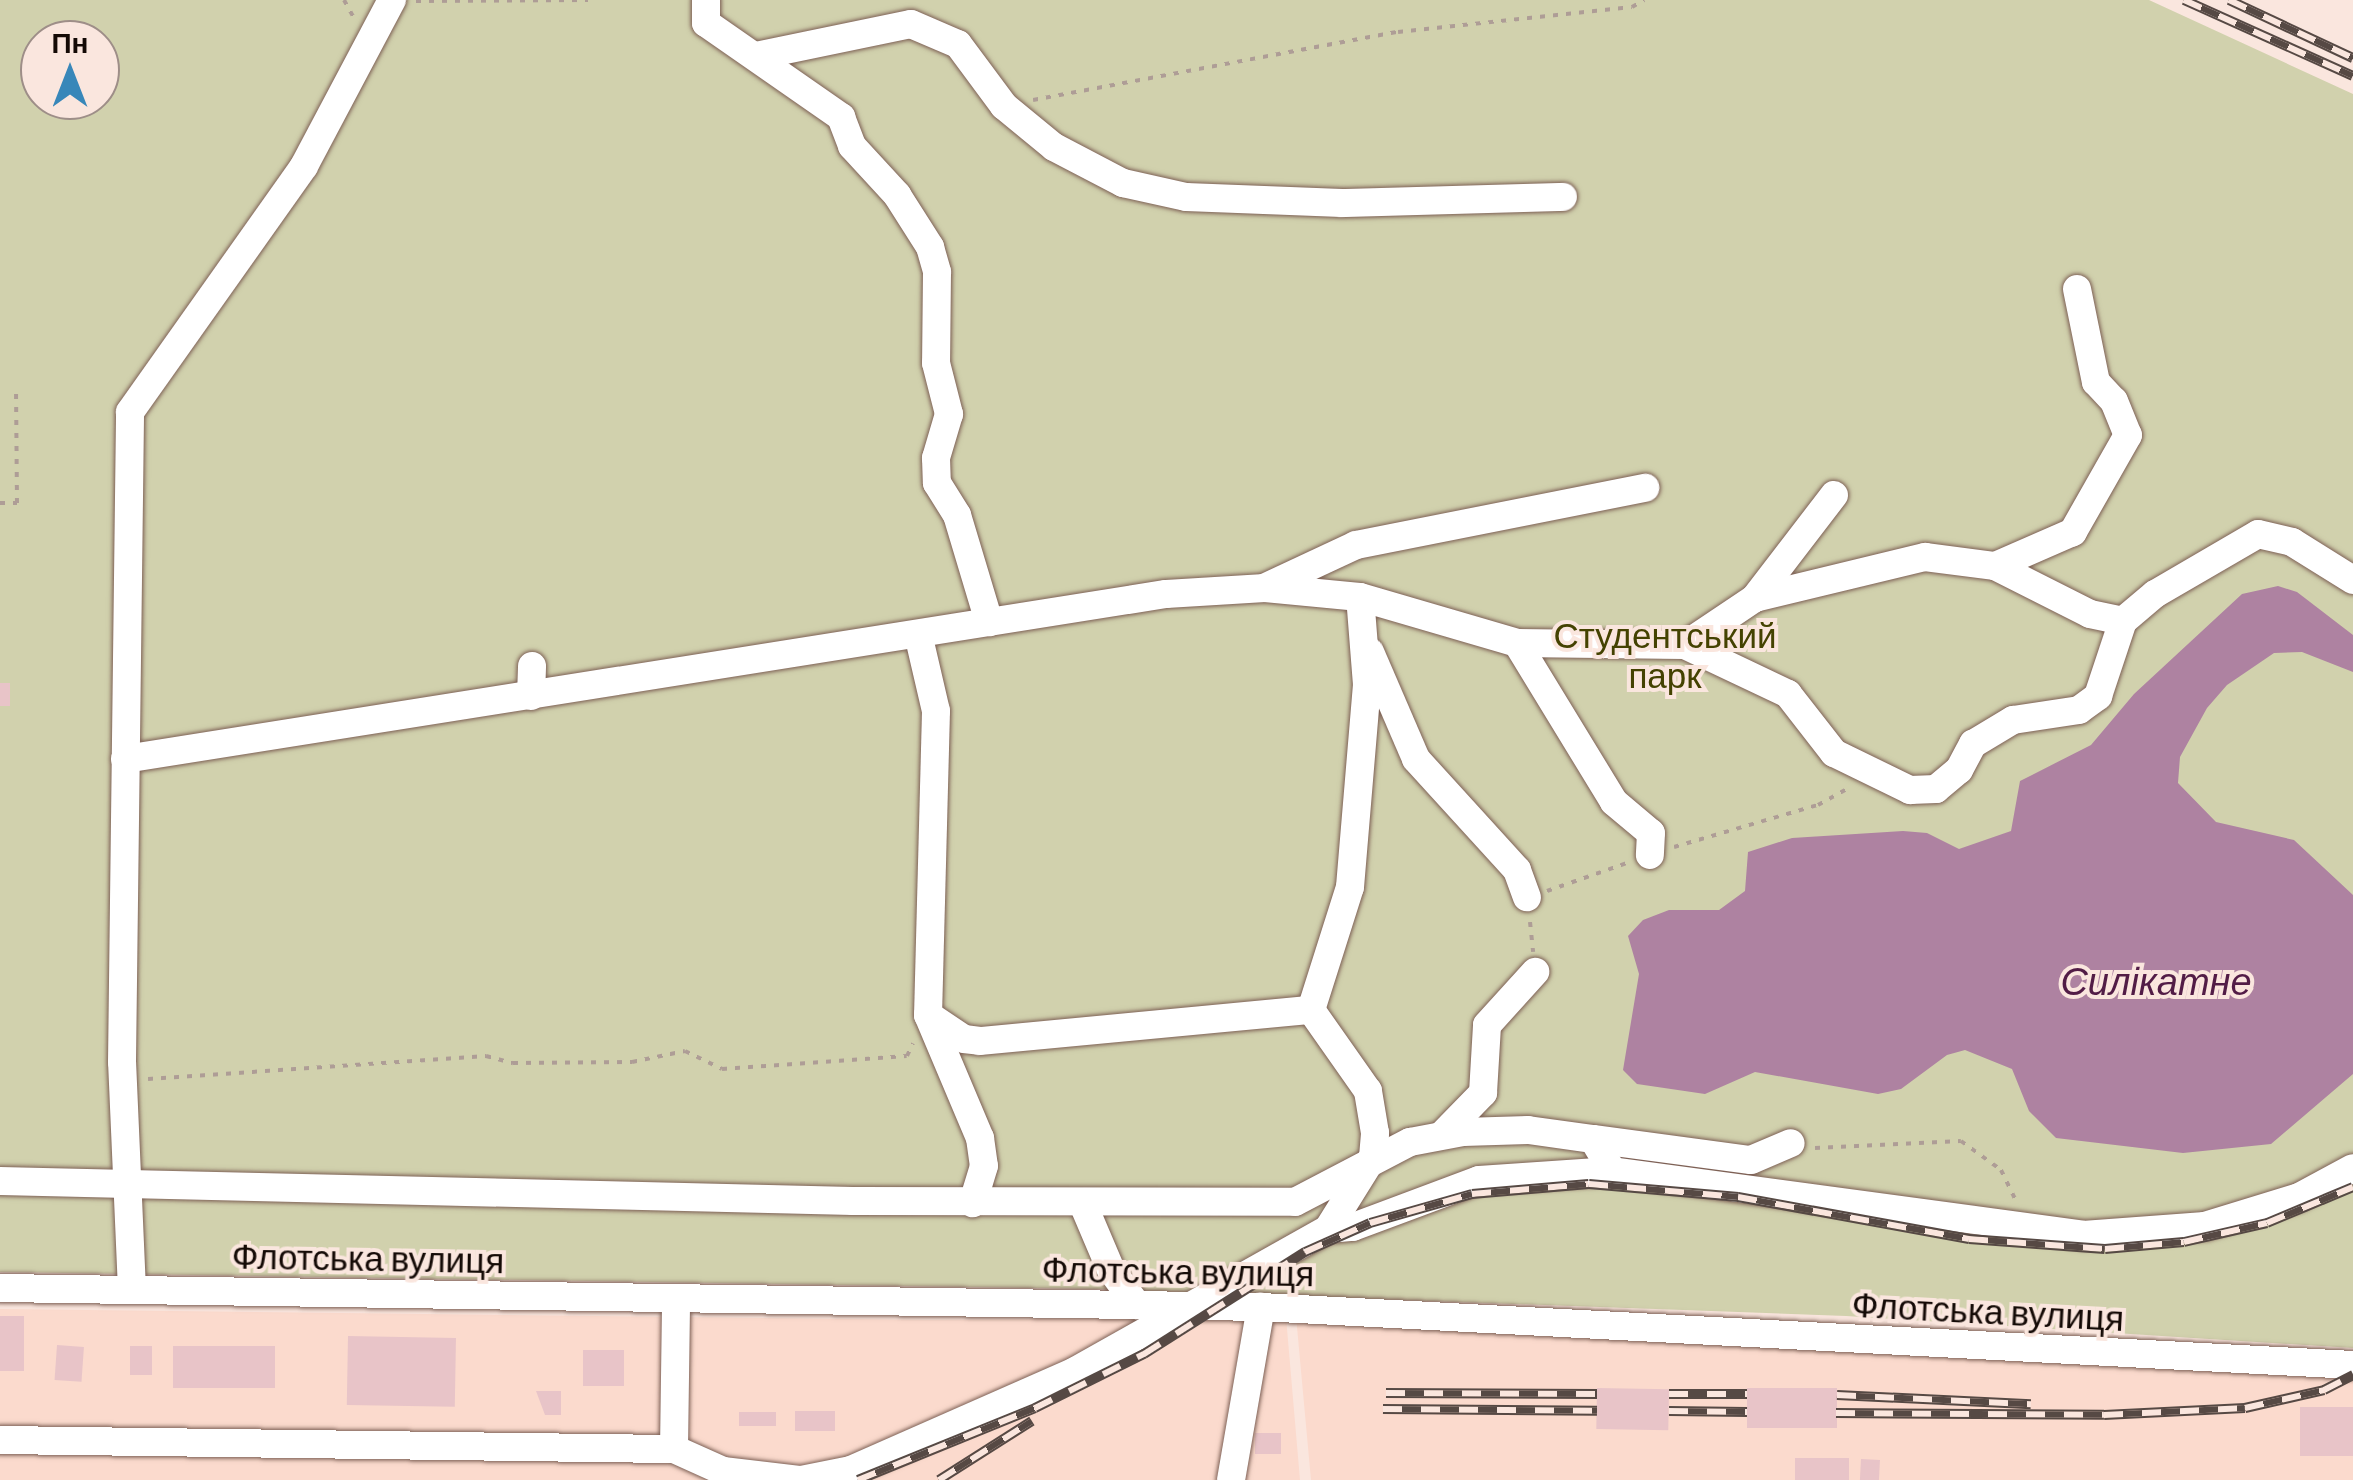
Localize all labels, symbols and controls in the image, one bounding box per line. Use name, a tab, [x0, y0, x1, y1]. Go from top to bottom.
north arrow	[20, 20, 120, 120]
text: Пн	[51, 25, 89, 59]
park label: Студентський парк	[1553, 613, 1777, 695]
water label: Силікатне	[2060, 958, 2252, 1004]
street label: Флотська вулиця	[231, 1234, 505, 1280]
street label: Флотська вулиця	[1041, 1247, 1315, 1293]
street label: Флотська вулиця	[1851, 1282, 2125, 1338]

